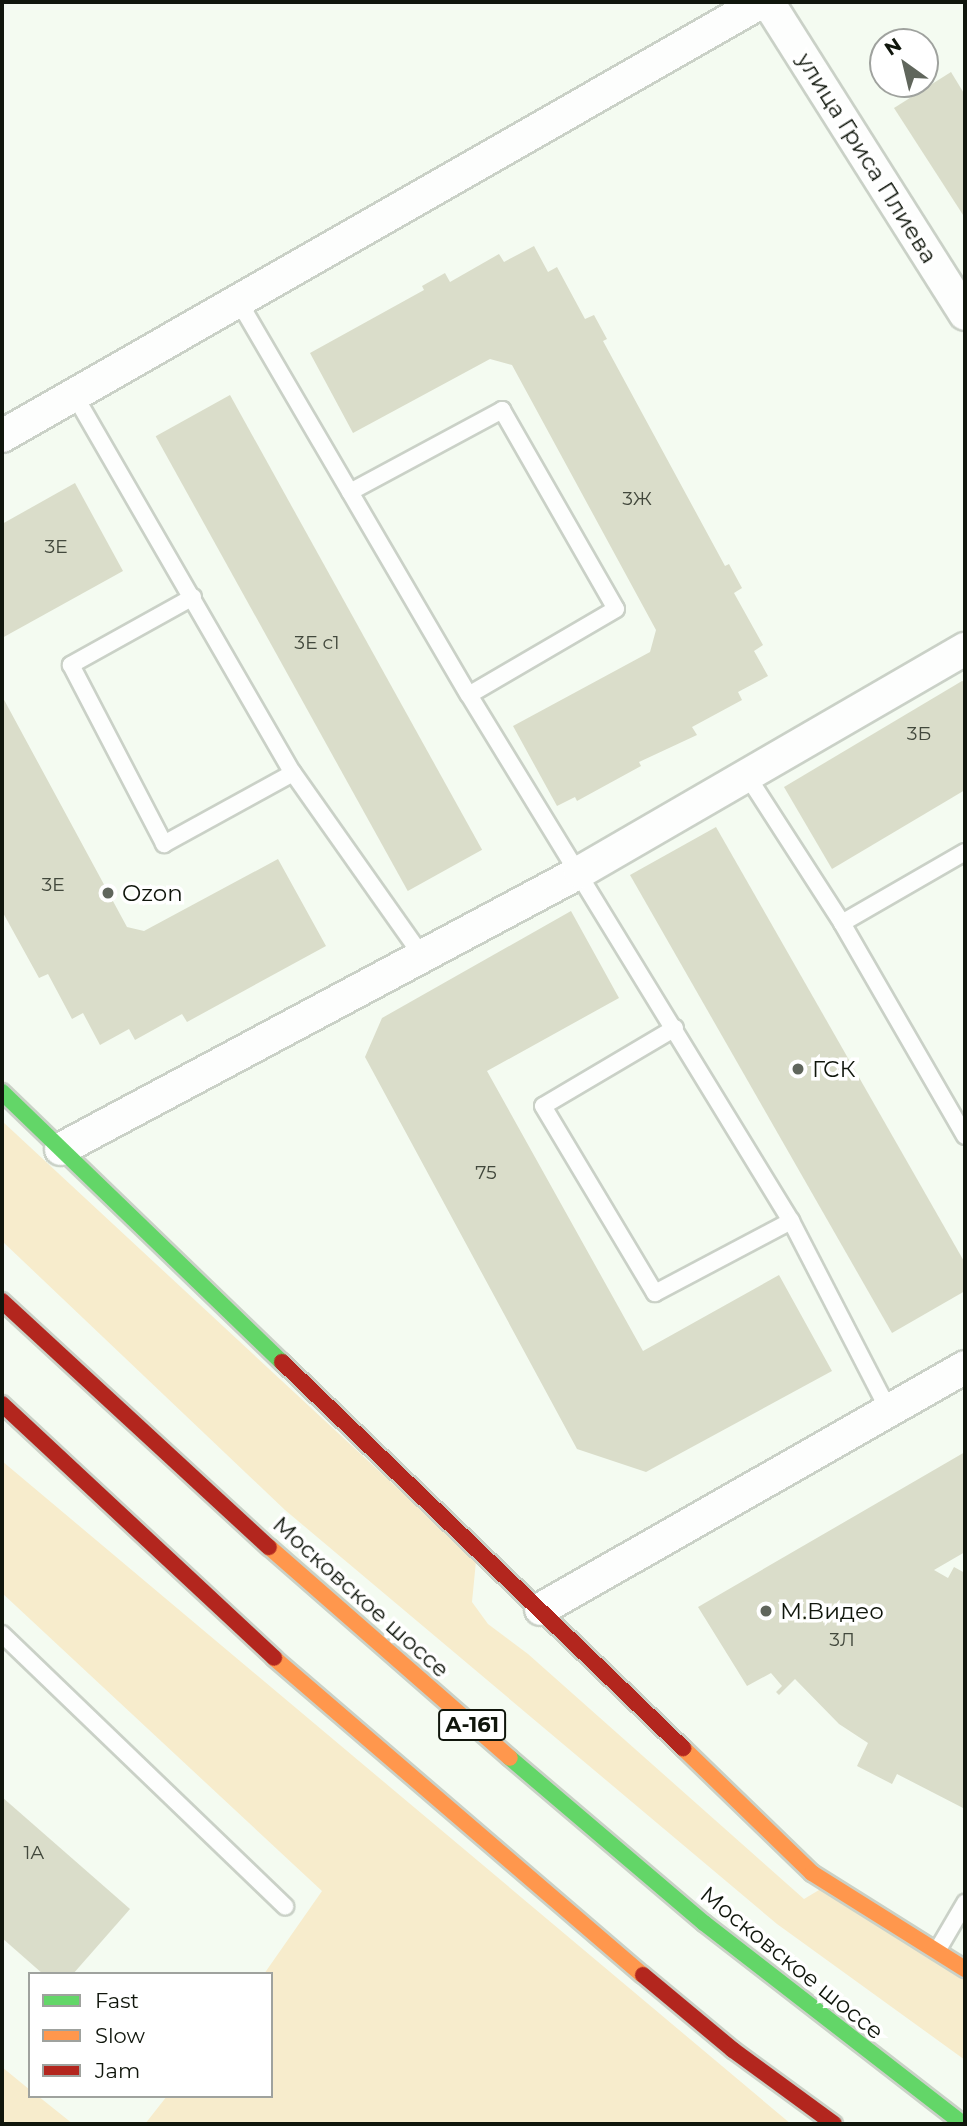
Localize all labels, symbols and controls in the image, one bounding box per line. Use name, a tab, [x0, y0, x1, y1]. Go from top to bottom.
north arrow	[869, 28, 939, 98]
text: N	[880, 33, 906, 61]
street label: улица Гриса Плиева	[791, 48, 943, 268]
house number: 3Ж	[622, 488, 652, 510]
house number: 3Е	[44, 536, 68, 558]
house number: 3Е с1	[294, 632, 340, 654]
house number: 3Б	[907, 723, 931, 745]
house number: 3Е	[41, 874, 65, 896]
place label: Ozon	[122, 879, 183, 907]
marker: Ozon	[100, 885, 116, 901]
place label: ГСК	[812, 1055, 856, 1083]
marker: ГСК	[790, 1061, 806, 1077]
house number: 75	[475, 1162, 497, 1184]
street label: Московское шоссе	[267, 1511, 455, 1683]
place label: М.Видео	[780, 1597, 884, 1625]
marker: М.Видео	[758, 1603, 774, 1619]
house number: 3Л	[829, 1629, 855, 1651]
road number: А-161	[437, 1708, 507, 1742]
house number: 1А	[24, 1842, 44, 1864]
street label: Московское шоссе	[695, 1881, 889, 2045]
legend	[28, 1972, 273, 2098]
text: Fast	[95, 1988, 139, 2013]
text: Slow	[95, 2023, 145, 2048]
text: Jam	[95, 2058, 140, 2083]

